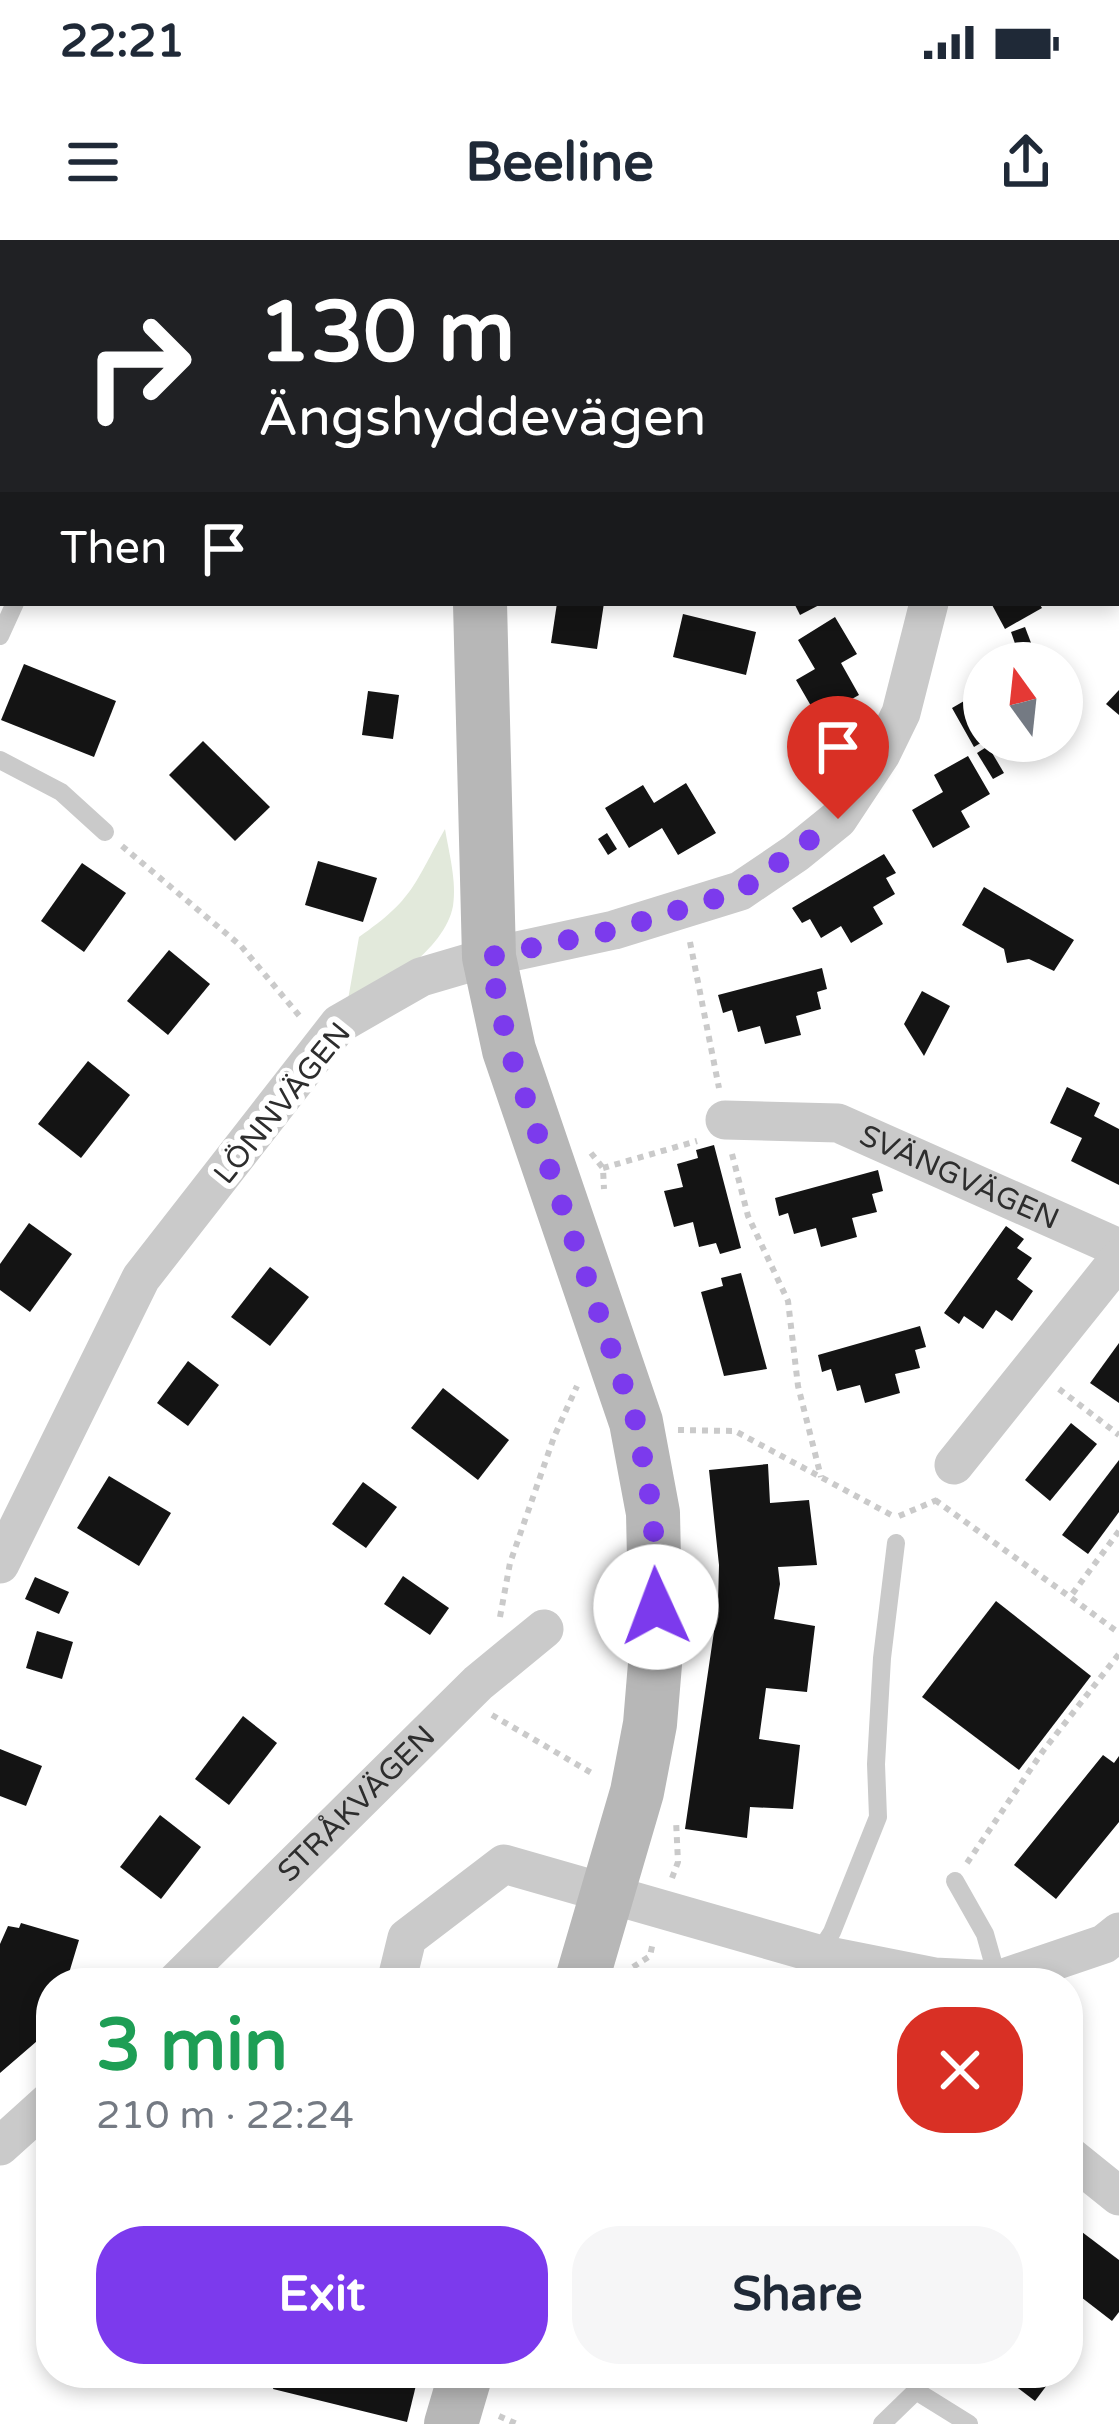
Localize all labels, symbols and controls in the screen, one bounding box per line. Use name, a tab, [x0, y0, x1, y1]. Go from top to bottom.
text: 22:21	[60, 15, 185, 69]
icon: menu	[60, 129, 126, 195]
icon: share	[993, 129, 1059, 195]
text: Beeline	[465, 130, 654, 195]
text: 130 m	[258, 283, 515, 384]
icon: right	[60, 288, 216, 444]
text: Ängshyddevägen	[258, 385, 706, 450]
icon: arrive	[191, 516, 257, 582]
text: Then	[60, 522, 167, 576]
north arrow	[963, 642, 1083, 762]
map controls	[963, 642, 1083, 762]
pin	[787, 696, 889, 819]
icon: arrive	[805, 714, 871, 780]
street label: LÖNNVÄGEN	[206, 1015, 359, 1192]
street label: SVÄNGVÄGEN	[854, 1117, 1065, 1238]
position arrow	[593, 1544, 719, 1670]
street label: STRÅKVÄGEN	[270, 1718, 443, 1890]
text: 3 min	[96, 2003, 288, 2090]
button: close	[897, 2007, 1023, 2133]
text: 210 m · 22:24	[96, 2092, 354, 2139]
button: Exit	[96, 2226, 548, 2364]
button: Share	[572, 2226, 1023, 2364]

